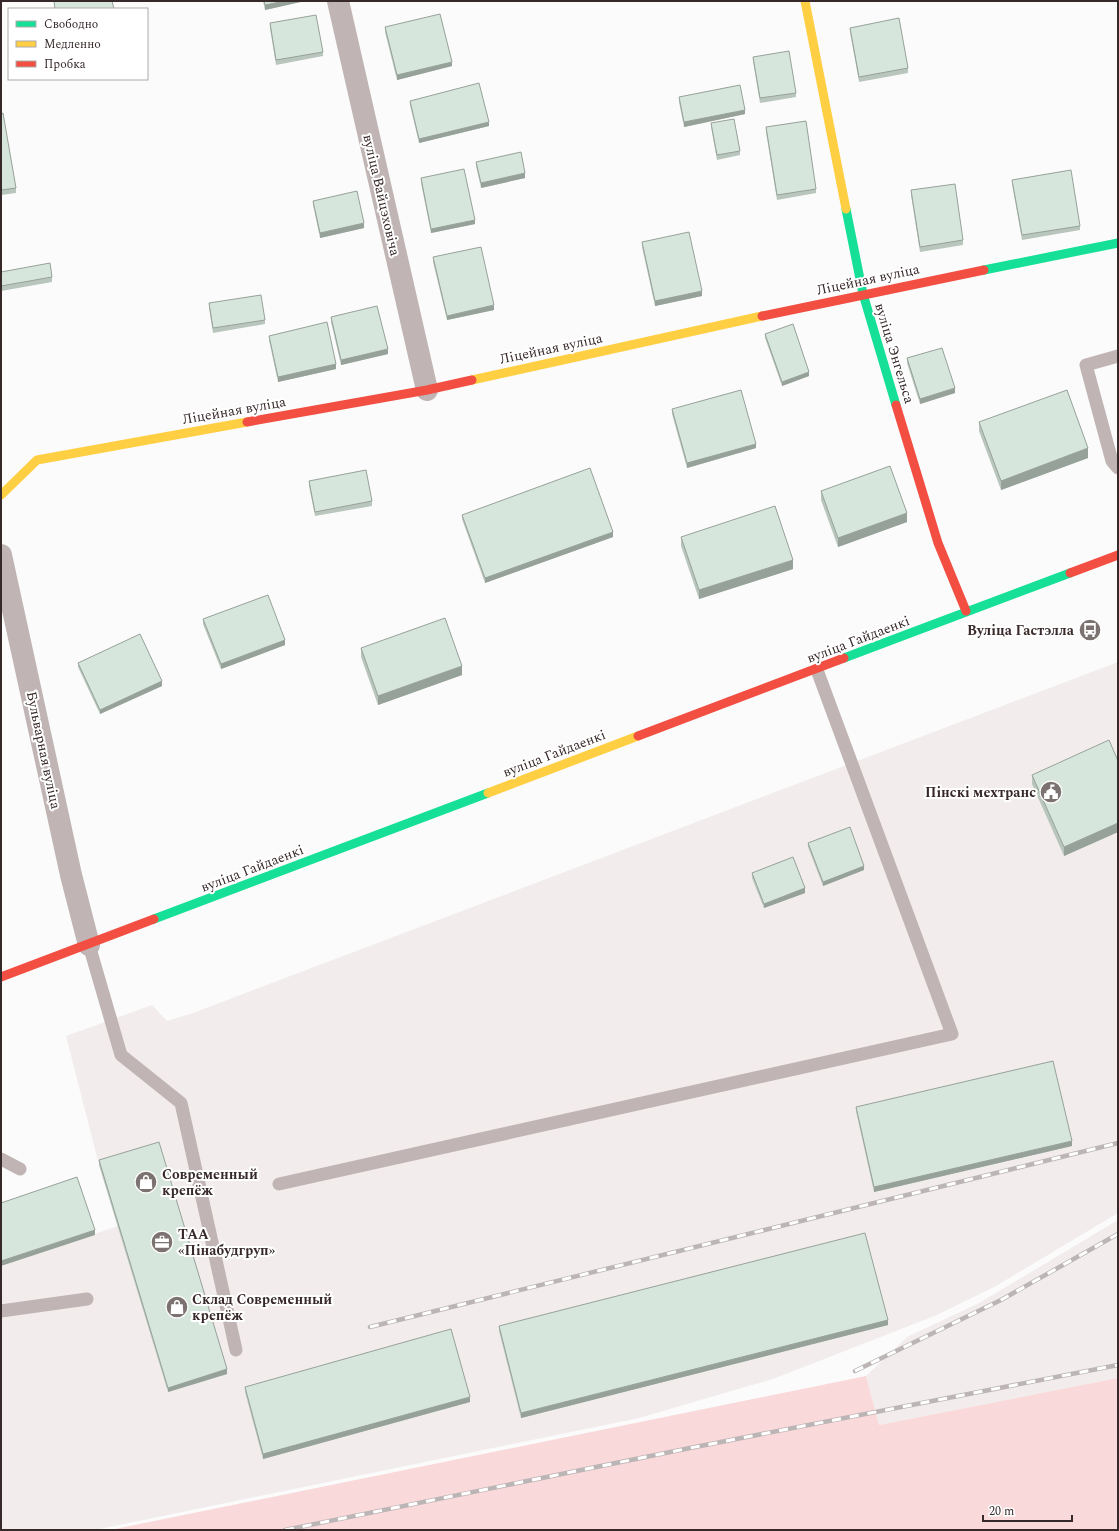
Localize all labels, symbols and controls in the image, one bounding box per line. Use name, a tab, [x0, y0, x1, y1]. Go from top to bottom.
legend	[8, 8, 148, 80]
text: Свободно	[44, 15, 98, 34]
text: Медленно	[44, 35, 101, 54]
text: Пробка	[44, 55, 86, 74]
street label: вуліца Вайцэховіча	[357, 132, 406, 258]
street label: Ліцейная вуліца	[815, 258, 922, 301]
street label: вуліца Энгельса	[869, 300, 920, 406]
street label: Ліцейная вуліца	[498, 327, 605, 370]
street label: Ліцейная вуліца	[181, 391, 288, 430]
street label: вуліца Гайдаенкі	[804, 610, 913, 669]
bus stop icon: Вуліца Гастэлла	[1077, 617, 1103, 643]
place label: Вуліца Гастэлла	[967, 620, 1075, 641]
street label: Бульварная вуліца	[21, 689, 66, 811]
street label: вуліца Гайдаенкі	[500, 724, 609, 783]
public building icon: Пінскі мехтранс	[1038, 779, 1064, 805]
place label: Пінскі мехтранс	[925, 782, 1036, 803]
street label: вуліца Гайдаенкі	[198, 839, 307, 898]
place label: Современный крепёж	[162, 1164, 258, 1201]
shop icon: Современный крепёж	[133, 1169, 159, 1195]
place label: ТАА «Пінабудгруп»	[178, 1224, 276, 1261]
office icon: ТАА «Пінабудгруп»	[149, 1229, 175, 1255]
place label: Склад Современный крепёж	[192, 1289, 332, 1326]
shop icon: Склад Современный крепёж	[164, 1294, 190, 1320]
scale bar	[983, 1497, 1072, 1523]
text: 20 m	[989, 1502, 1014, 1521]

